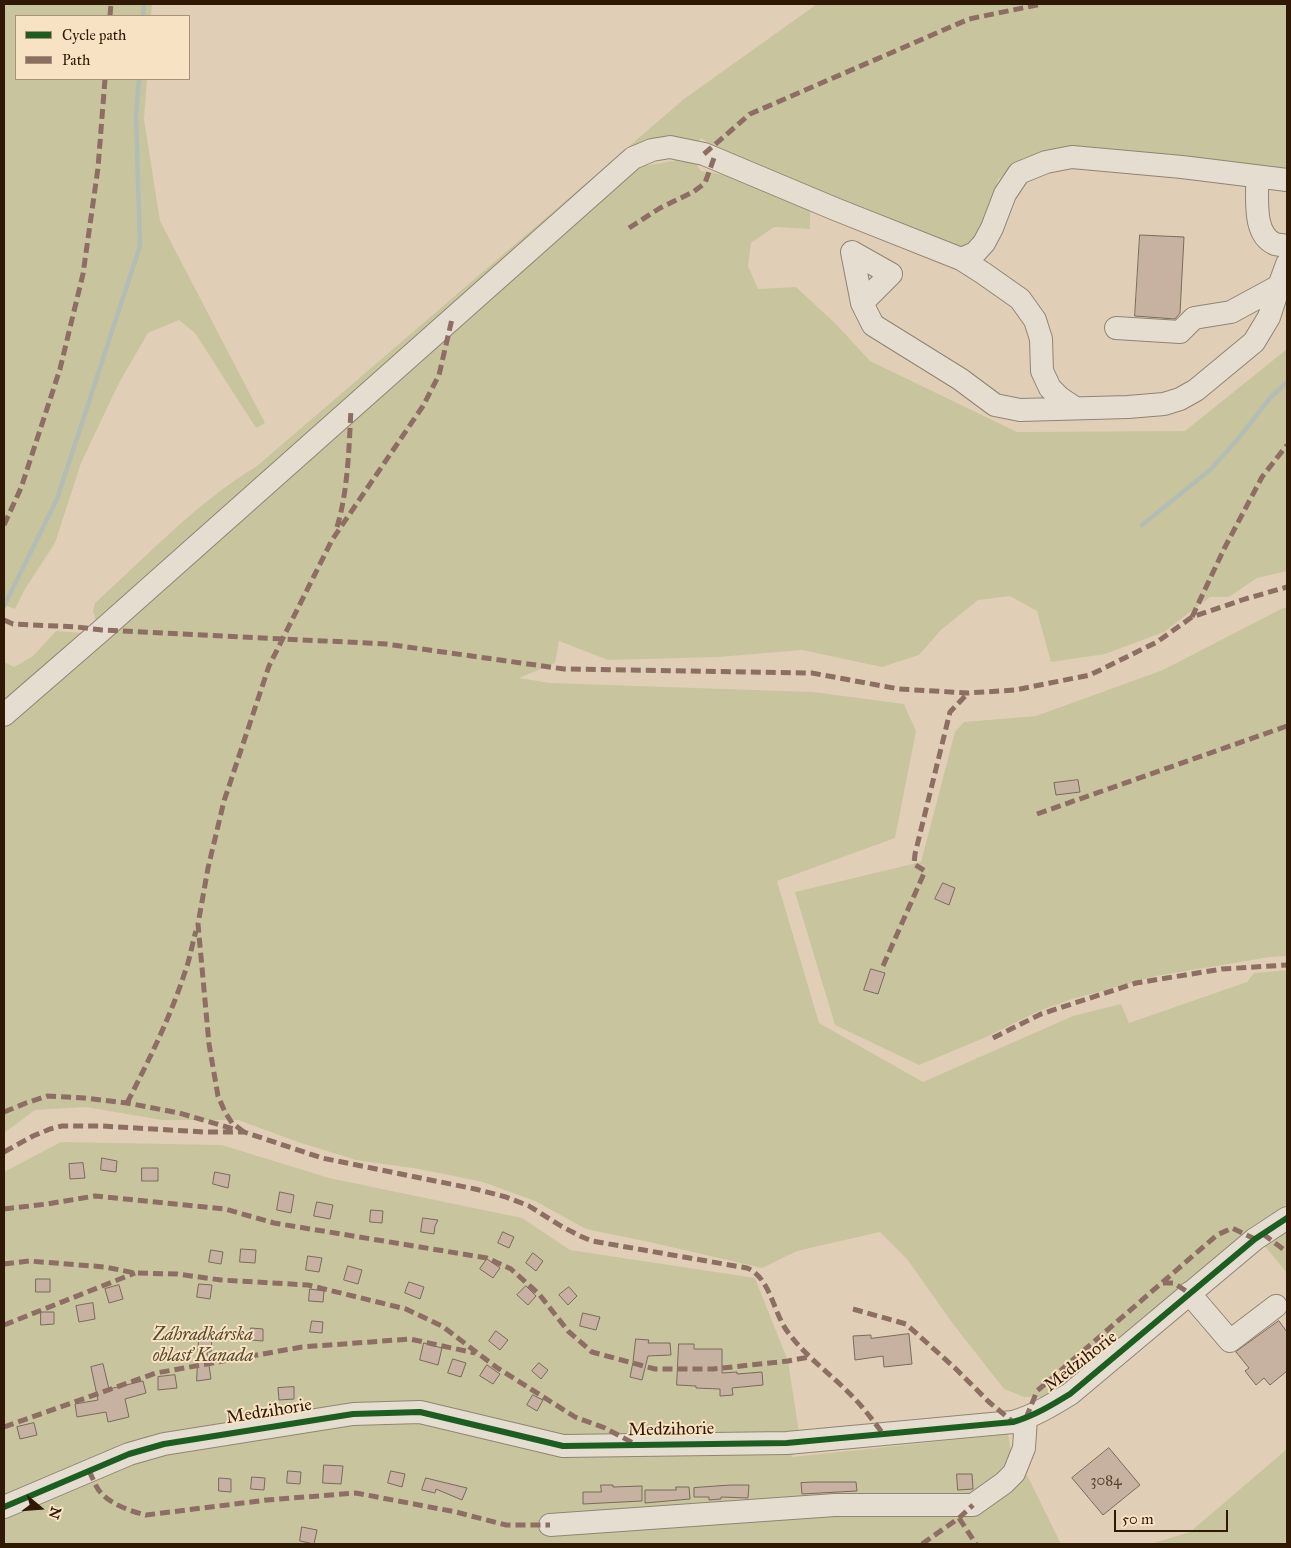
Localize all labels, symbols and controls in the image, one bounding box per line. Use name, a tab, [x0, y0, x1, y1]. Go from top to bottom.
legend	[15, 15, 190, 80]
text: Cycle path	[62, 26, 126, 44]
text: Path	[62, 51, 90, 69]
park label: Záhradkárska oblasť Kanada	[153, 1325, 253, 1368]
street label: Medzihorie	[1040, 1327, 1122, 1397]
street label: Medzihorie	[225, 1395, 313, 1429]
street label: Medzihorie	[628, 1418, 714, 1442]
house number: 3084	[1090, 1472, 1122, 1490]
north arrow	[15, 1483, 65, 1533]
scale bar	[1116, 1500, 1230, 1532]
text: N	[45, 1505, 65, 1521]
text: 50 m	[1122, 1510, 1154, 1528]

